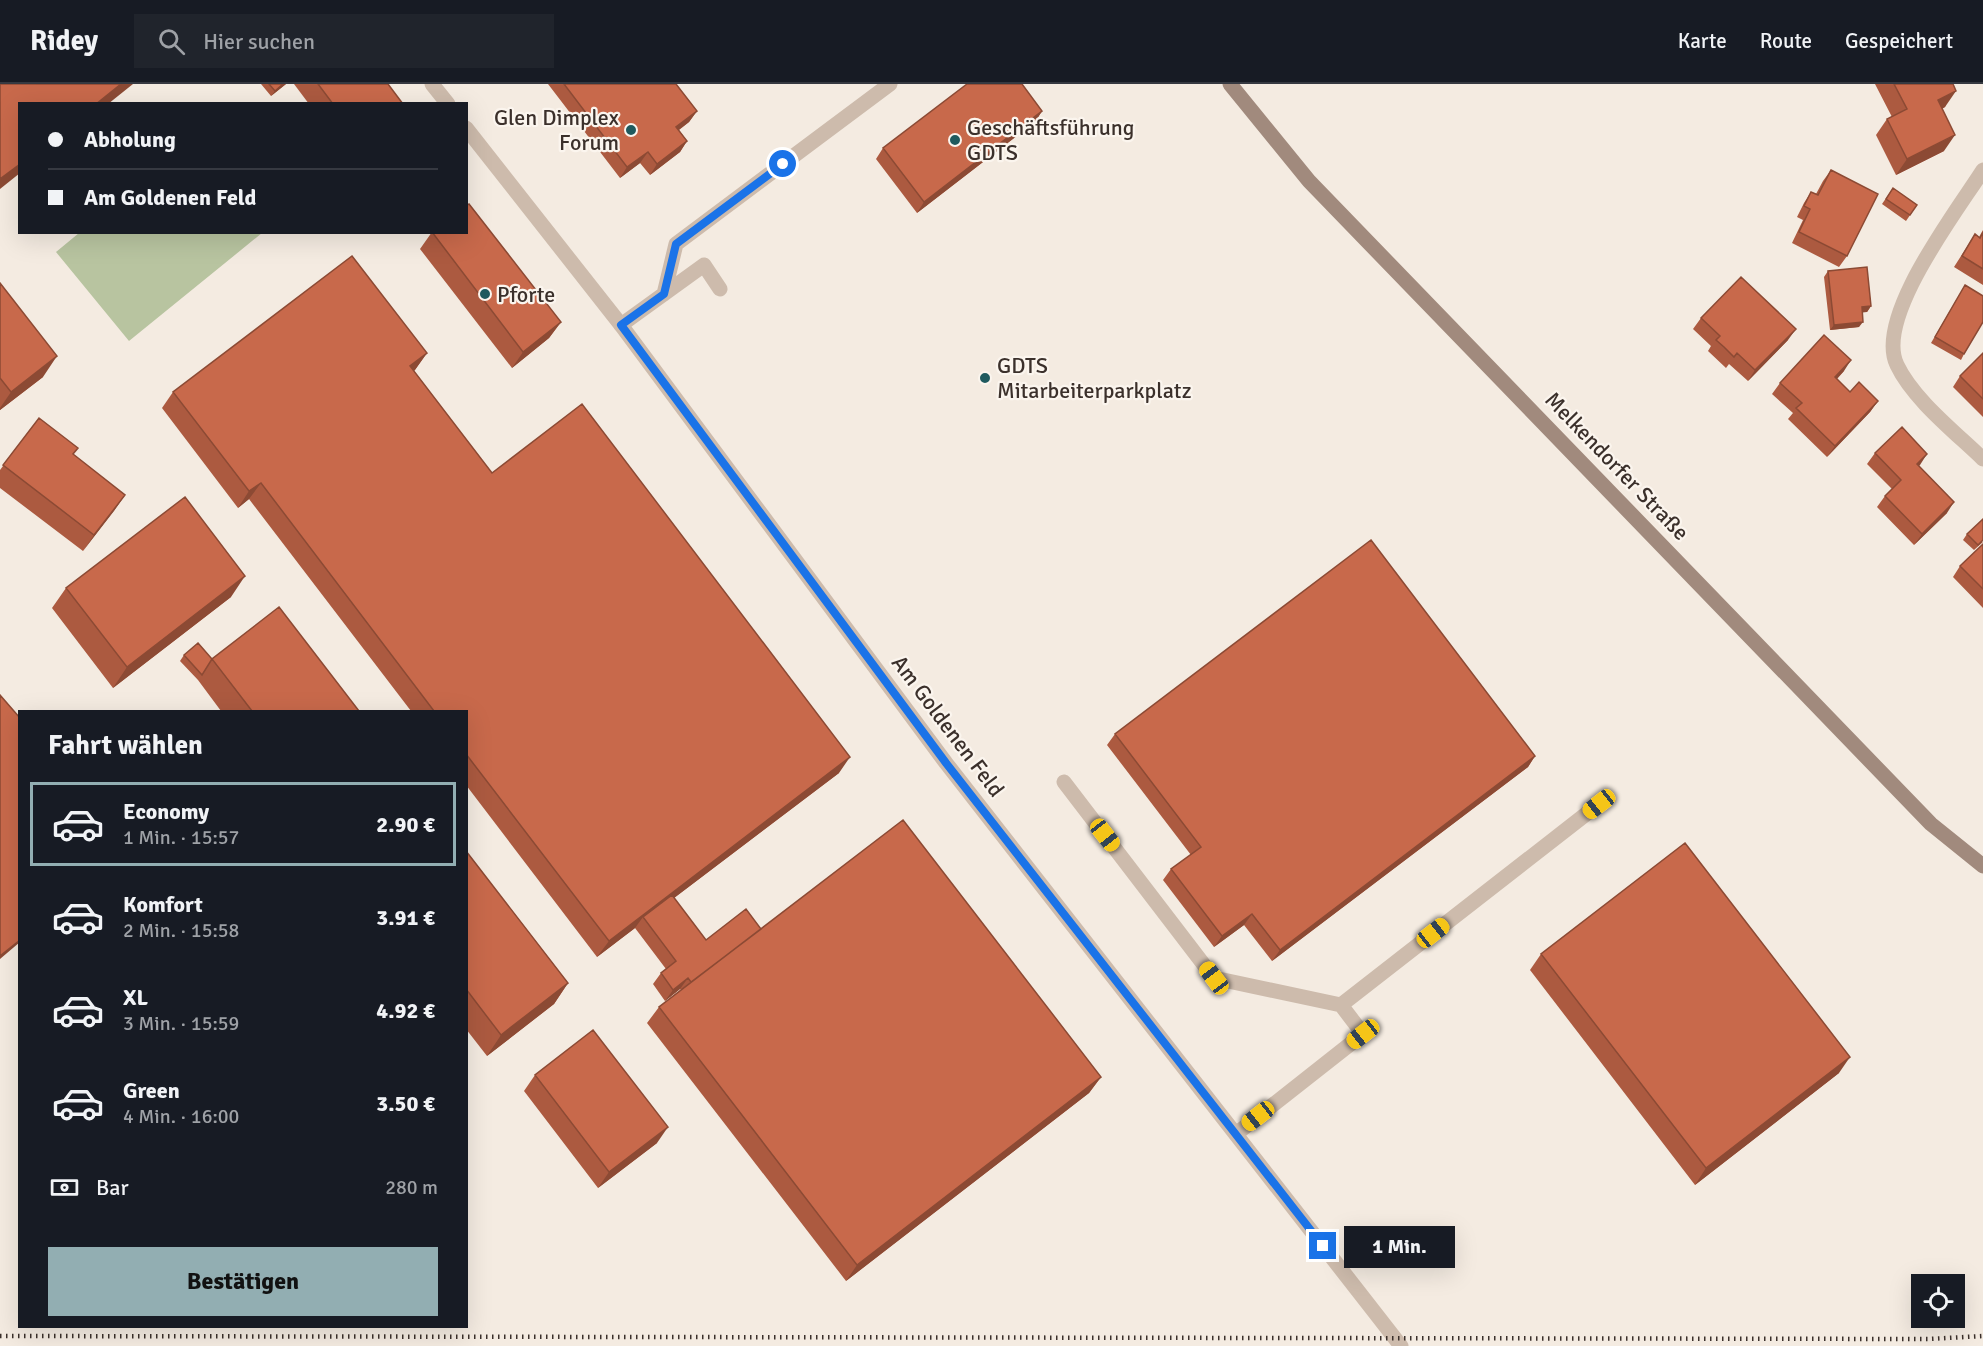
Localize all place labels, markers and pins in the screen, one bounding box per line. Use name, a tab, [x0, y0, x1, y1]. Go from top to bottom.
place label: Glen Dimplex Forum	[494, 104, 619, 156]
place label: Geschäftsführung GDTS	[967, 114, 1134, 166]
marker: Glen Dimplex Forum	[624, 123, 638, 137]
marker: Geschäftsführung GDTS	[948, 133, 962, 147]
place label: Pforte	[497, 281, 555, 308]
marker: Pforte	[478, 287, 492, 301]
place label: GDTS Mitarbeiterparkplatz	[997, 352, 1192, 404]
marker: GDTS Mitarbeiterparkplatz	[978, 371, 992, 385]

